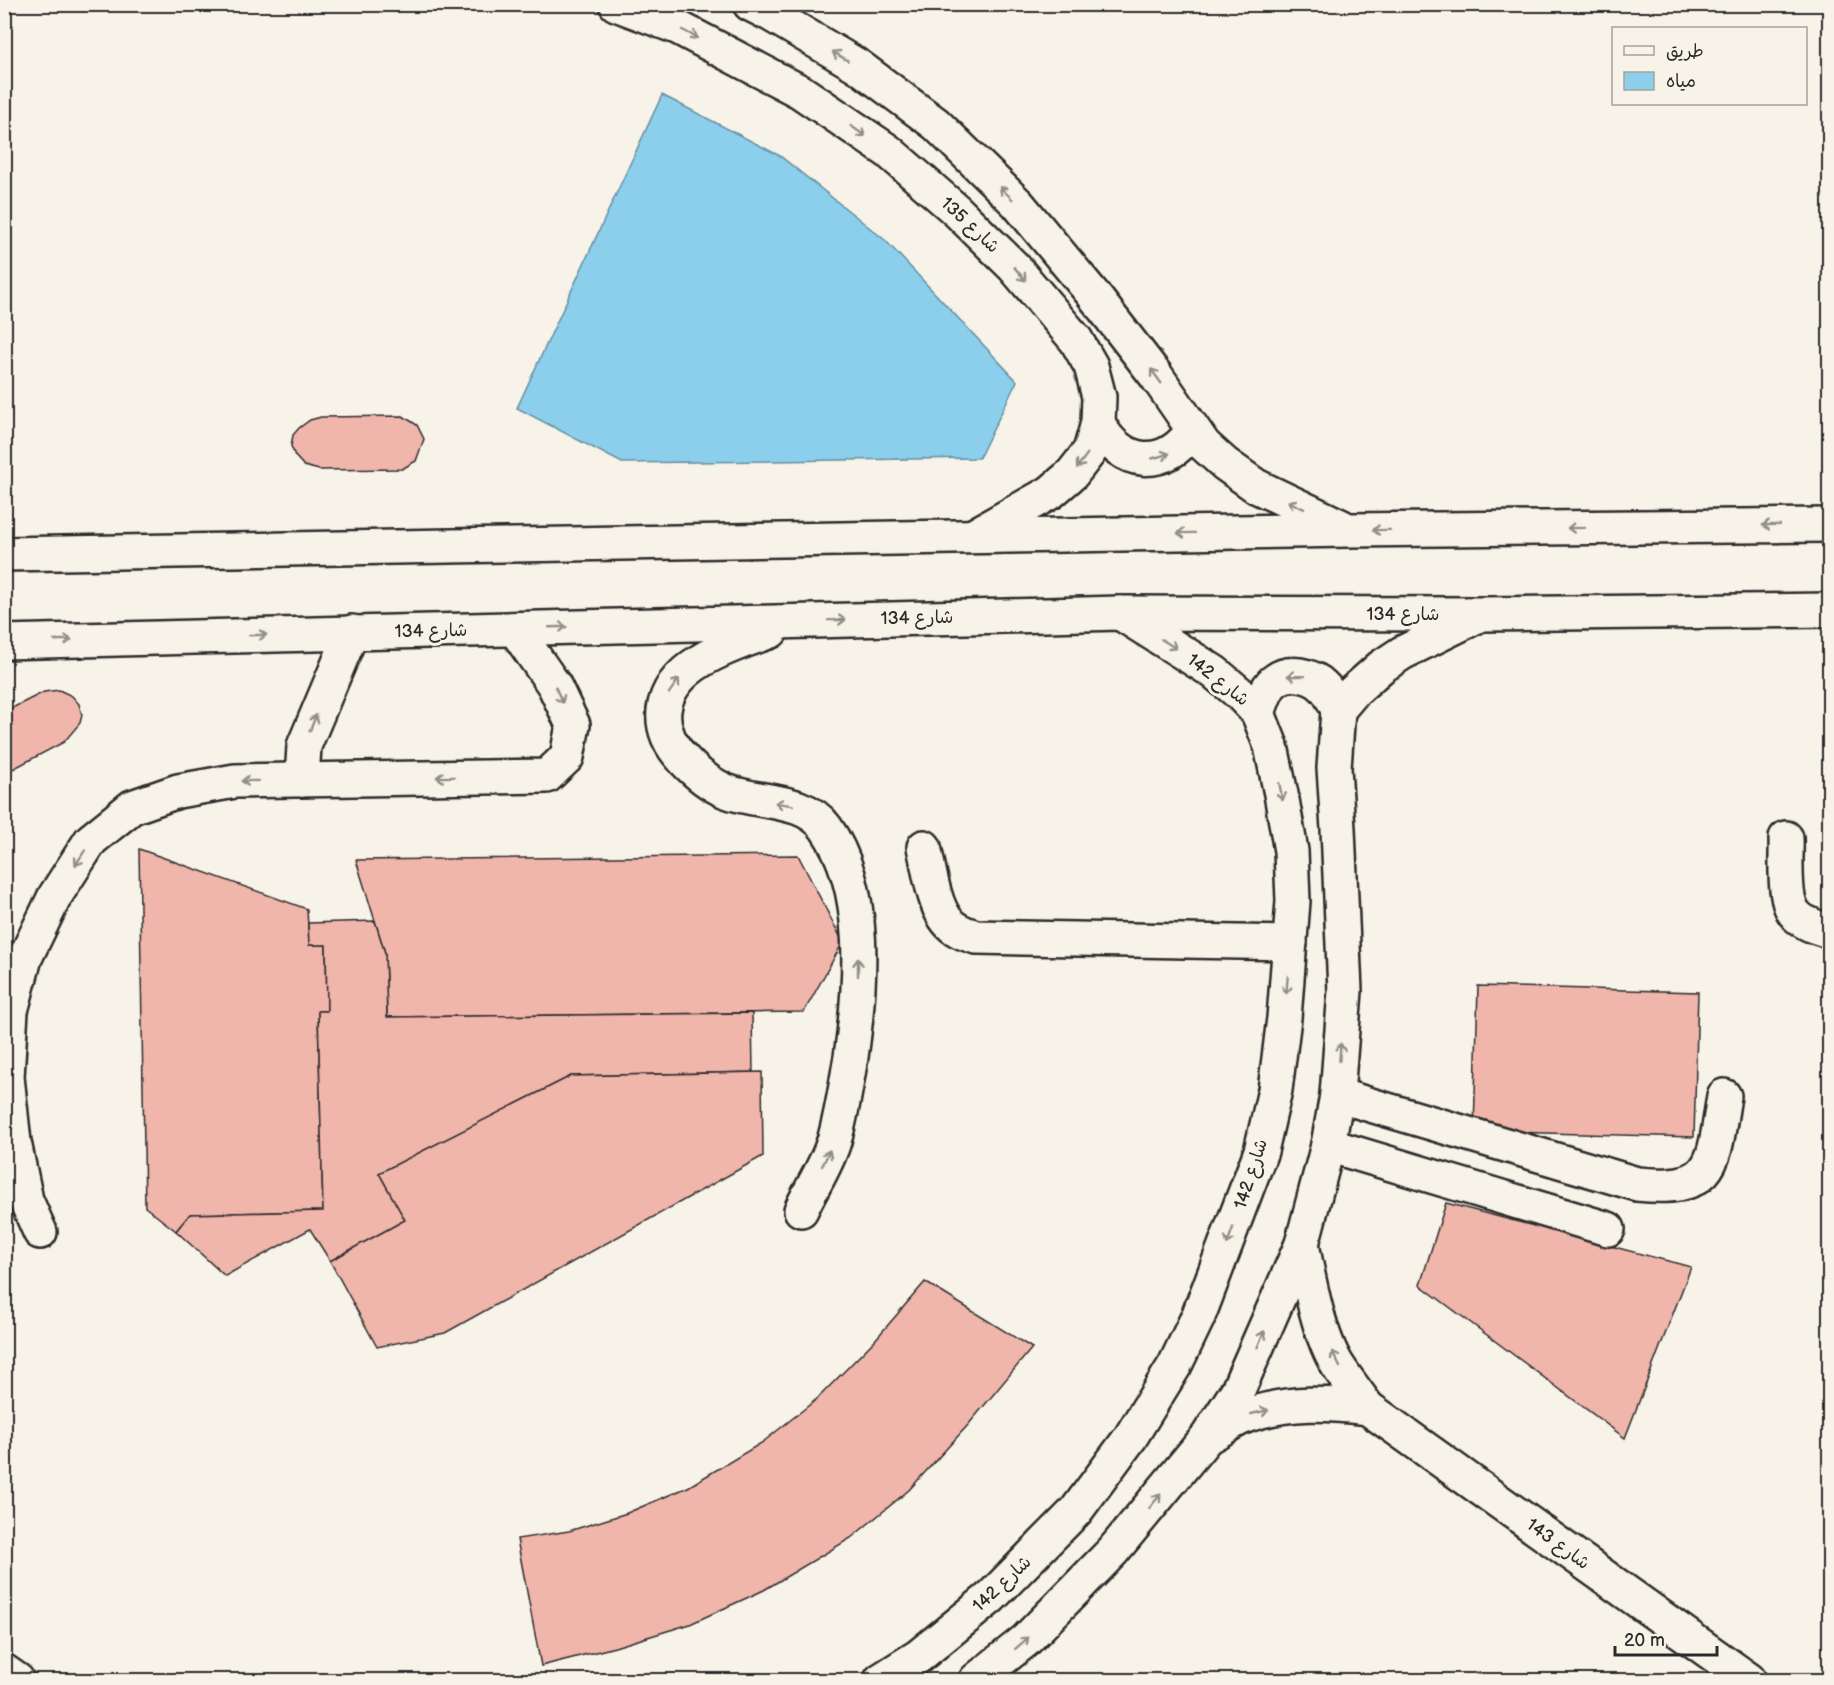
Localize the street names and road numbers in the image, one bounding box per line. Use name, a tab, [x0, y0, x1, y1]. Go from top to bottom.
street label: شارع 135	[936, 193, 1004, 258]
street label: شارع 134	[1367, 604, 1439, 626]
street label: شارع 134	[880, 607, 954, 630]
street label: شارع 134	[394, 620, 468, 643]
street label: شارع 142	[1182, 649, 1253, 711]
street label: شارع 142	[1230, 1136, 1273, 1212]
street label: شارع 143	[1522, 1514, 1594, 1575]
street label: شارع 142	[968, 1552, 1036, 1617]

